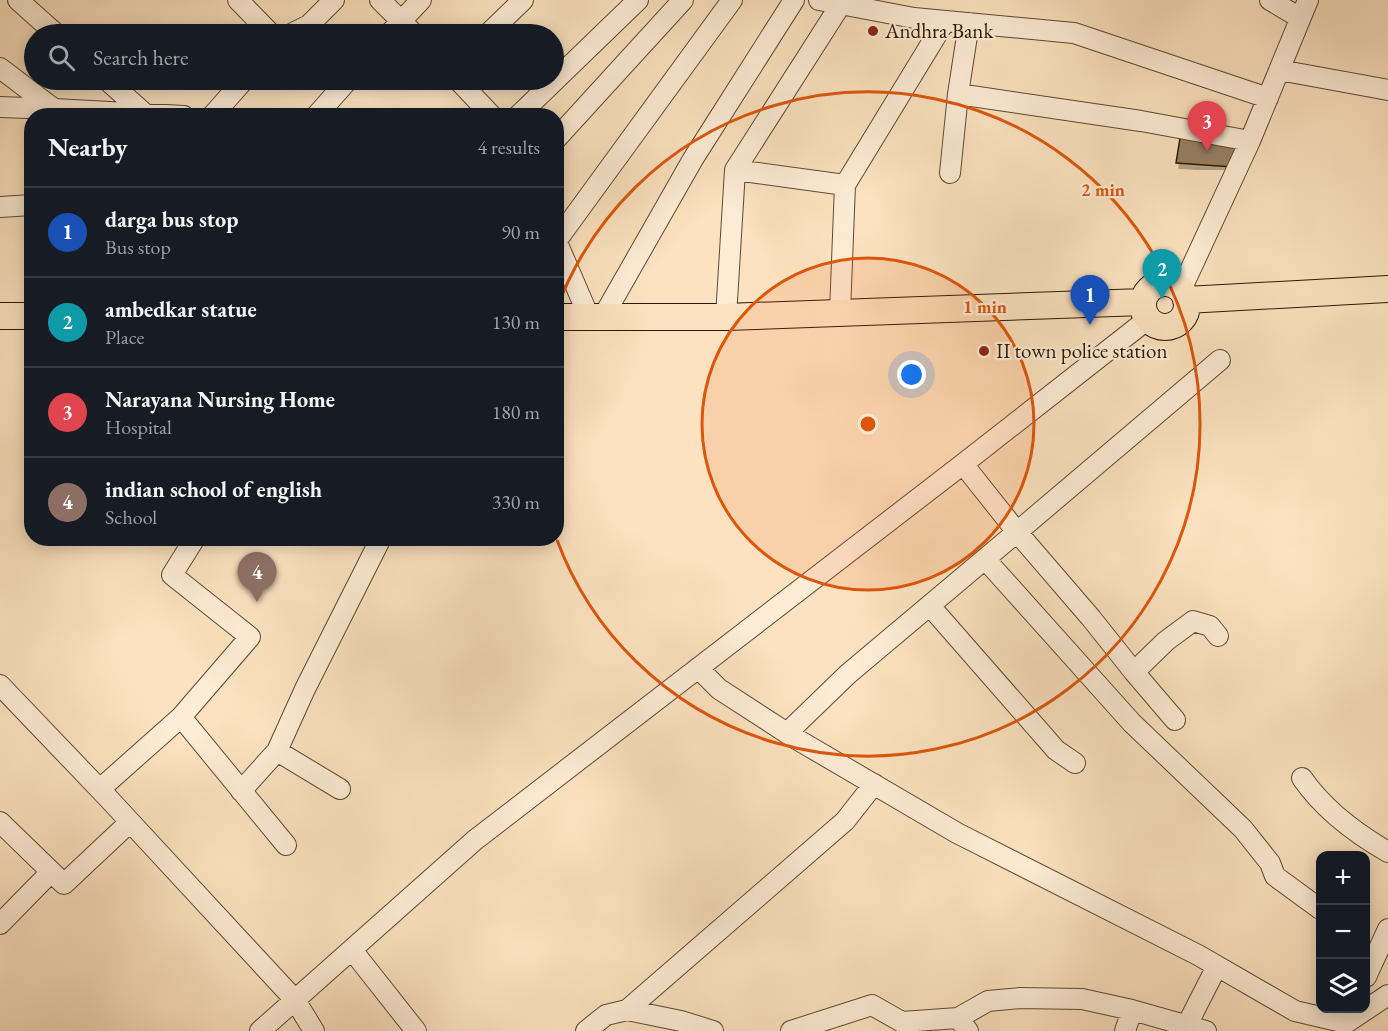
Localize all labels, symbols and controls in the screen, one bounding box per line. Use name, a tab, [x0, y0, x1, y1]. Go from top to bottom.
place label: Andhra Bank	[884, 17, 994, 44]
search box	[24, 24, 564, 90]
marker: Andhra Bank	[866, 24, 880, 38]
icon: search	[45, 41, 78, 74]
text: Search here	[93, 43, 188, 72]
pin: 3	[1188, 102, 1226, 151]
text: Nearby	[48, 130, 128, 164]
text: 4 results	[477, 134, 540, 160]
text: 2 min	[1081, 178, 1125, 201]
text: darga bus stop	[105, 205, 238, 234]
text: 1	[62, 219, 73, 245]
text: 90 m	[501, 219, 540, 245]
text: Bus stop	[105, 234, 171, 260]
pin: 2	[1142, 250, 1182, 299]
pin: 1	[1070, 276, 1110, 325]
text: ambedkar statue	[105, 295, 257, 324]
text: 1 min	[963, 295, 1007, 318]
text: 2	[62, 309, 73, 335]
text: 130 m	[492, 309, 540, 335]
text: Place	[105, 324, 144, 350]
place label: II town police station	[996, 337, 1168, 364]
marker: II town police station	[977, 344, 991, 358]
your location	[897, 360, 926, 389]
text: Narayana Nursing Home	[105, 385, 335, 414]
text: 3	[62, 399, 73, 425]
text: 180 m	[492, 399, 540, 425]
text: Hospital	[105, 414, 172, 440]
centre of rings	[858, 414, 878, 434]
text: indian school of english	[105, 475, 322, 504]
text: 4	[62, 489, 73, 515]
text: 330 m	[492, 489, 540, 515]
text: School	[105, 504, 157, 530]
pin: 4	[238, 552, 276, 602]
map controls	[1316, 851, 1370, 1013]
button: +	[1316, 851, 1370, 905]
button: −	[1316, 905, 1370, 959]
button: layers	[1316, 959, 1370, 1013]

